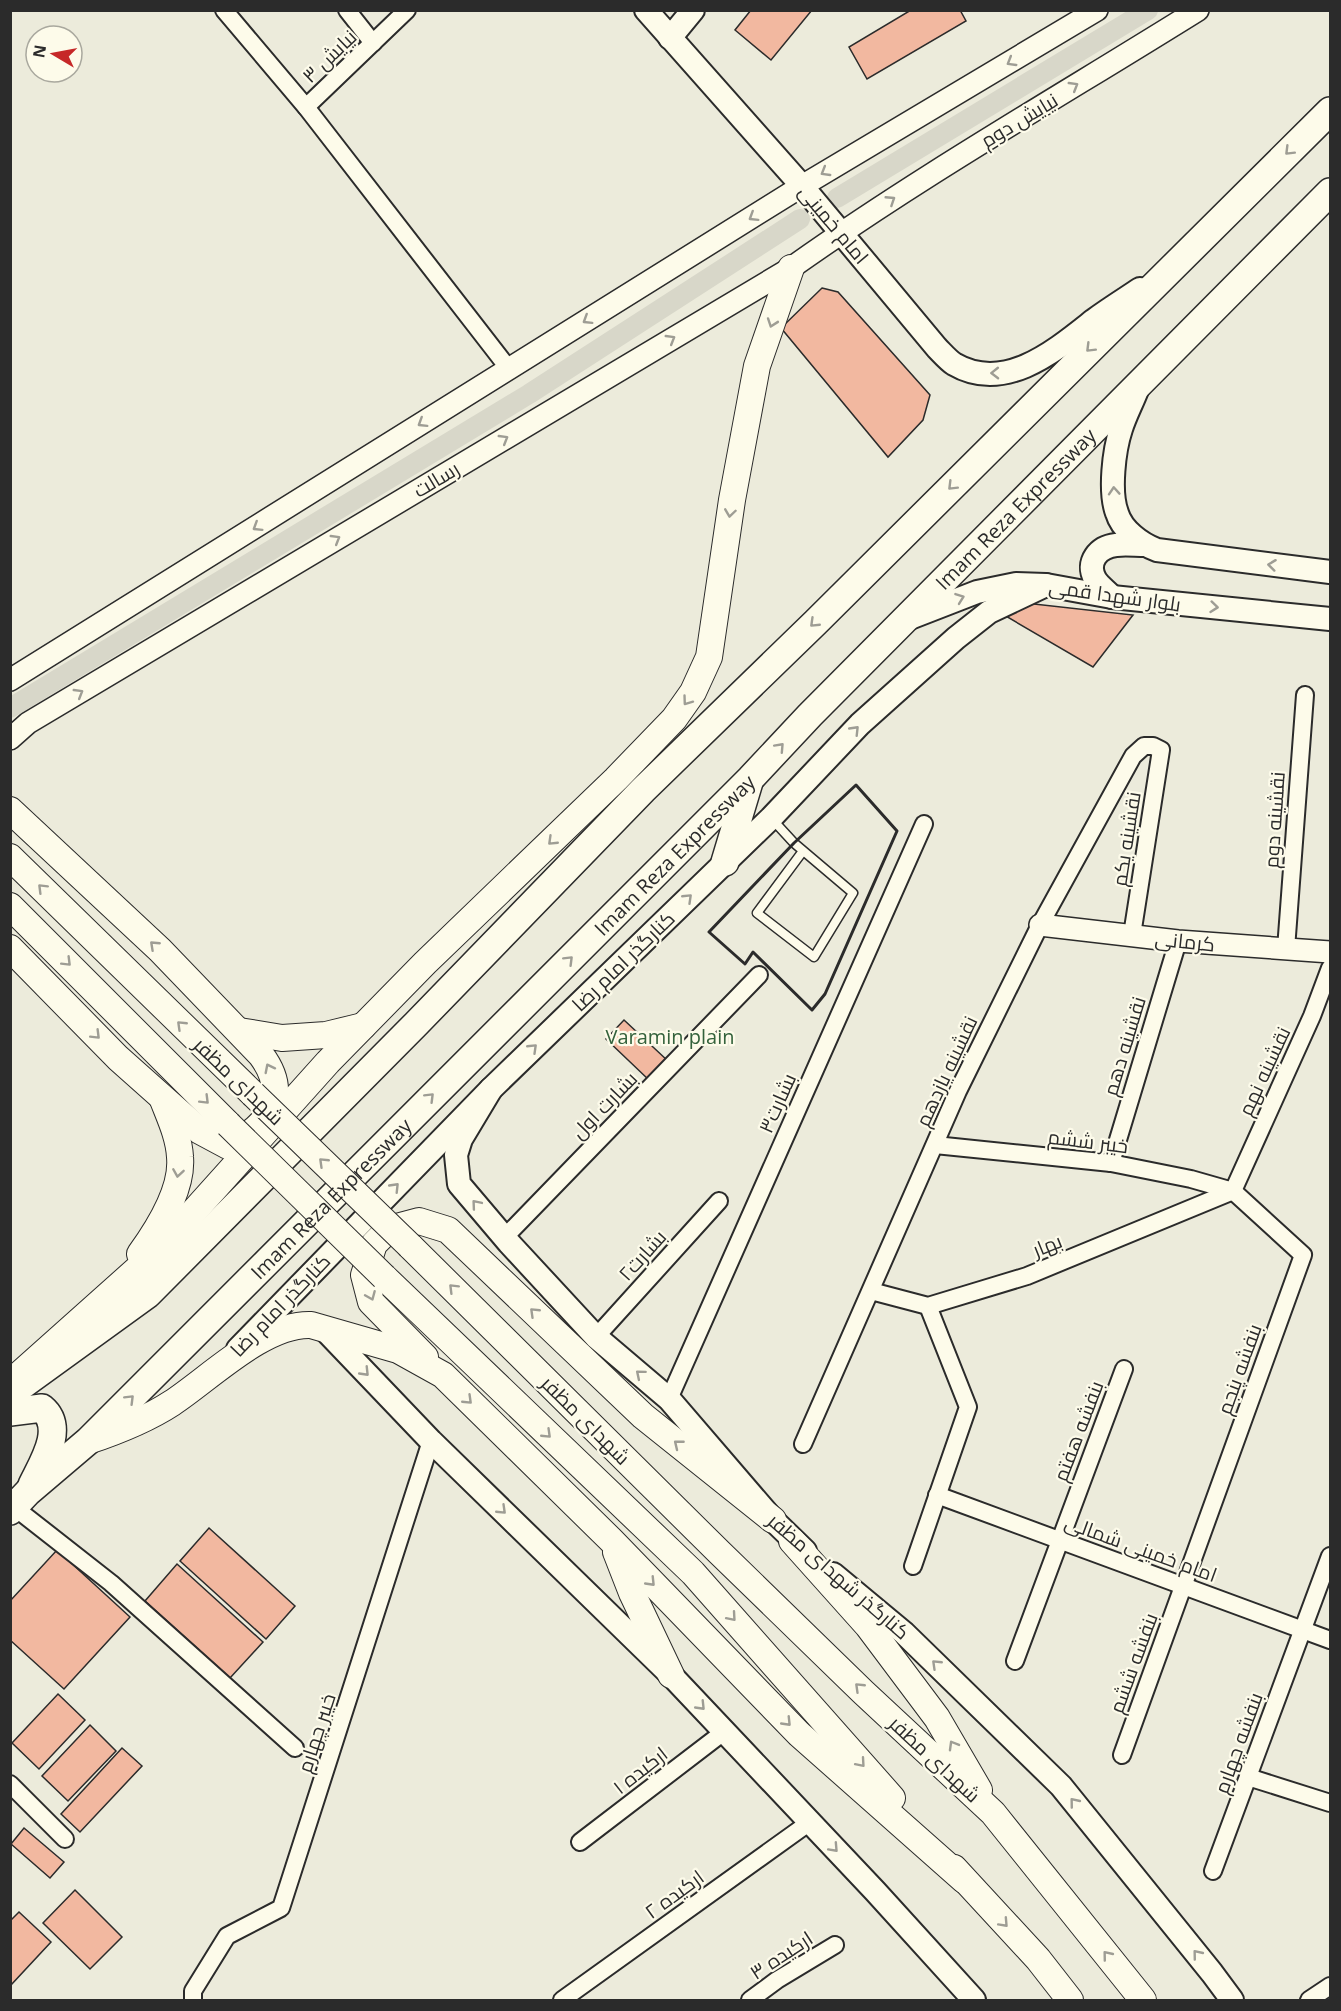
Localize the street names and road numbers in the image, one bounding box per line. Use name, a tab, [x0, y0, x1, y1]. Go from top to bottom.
street label: نیایش ۳	[296, 23, 362, 89]
street label: نیایش دوم	[975, 86, 1063, 154]
street label: امام خمینی	[792, 179, 875, 270]
street label: Imam Reza Expressway	[929, 421, 1102, 595]
street label: رسالت	[408, 455, 464, 503]
street label: بلوار شهدا قمی	[1047, 572, 1183, 618]
street label: Imam Reza Expressway	[588, 768, 761, 941]
street label: نقشینه دوم	[1257, 771, 1292, 869]
street label: نقشینه یکم	[1105, 790, 1148, 888]
street label: کنارگذر امام رضا	[566, 905, 681, 1018]
street label: کرمانی	[1154, 924, 1216, 958]
street label: نقشینه دهم	[1096, 993, 1153, 1099]
street label: نقشینه یازدهم	[909, 1011, 984, 1131]
street label: نقشینه نهم	[1232, 1022, 1297, 1120]
street label: شهدای مظفر	[187, 1030, 290, 1131]
street label: بشارت اول	[565, 1065, 643, 1145]
street label: بشارت۳	[752, 1069, 802, 1137]
street label: Imam Reza Expressway	[244, 1111, 418, 1285]
street label: خیبر ششم	[1046, 1123, 1130, 1160]
street label: بشارت۲	[612, 1224, 672, 1286]
street label: بهار	[1027, 1227, 1066, 1263]
street label: کنارگذر امام رضا	[224, 1248, 337, 1363]
street label: بنفشه پنجم	[1210, 1320, 1269, 1418]
street label: شهدای مظفر	[535, 1369, 636, 1470]
street label: بنفشه هفتم	[1046, 1377, 1110, 1486]
street label: کنارگذر شهدای مظفر	[762, 1506, 916, 1645]
street label: امام خمینی شمالی	[1061, 1508, 1221, 1589]
street label: بنفشه ششم	[1102, 1609, 1165, 1717]
street label: بنفشه چهارم	[1207, 1689, 1270, 1798]
street label: خیبر چهارم	[290, 1690, 342, 1776]
street label: شهدای مظفر	[883, 1709, 986, 1808]
street label: ارکیده ۱	[607, 1740, 673, 1800]
street label: ارکیده ۲	[639, 1863, 709, 1925]
street label: ارکیده ۳	[744, 1925, 818, 1985]

